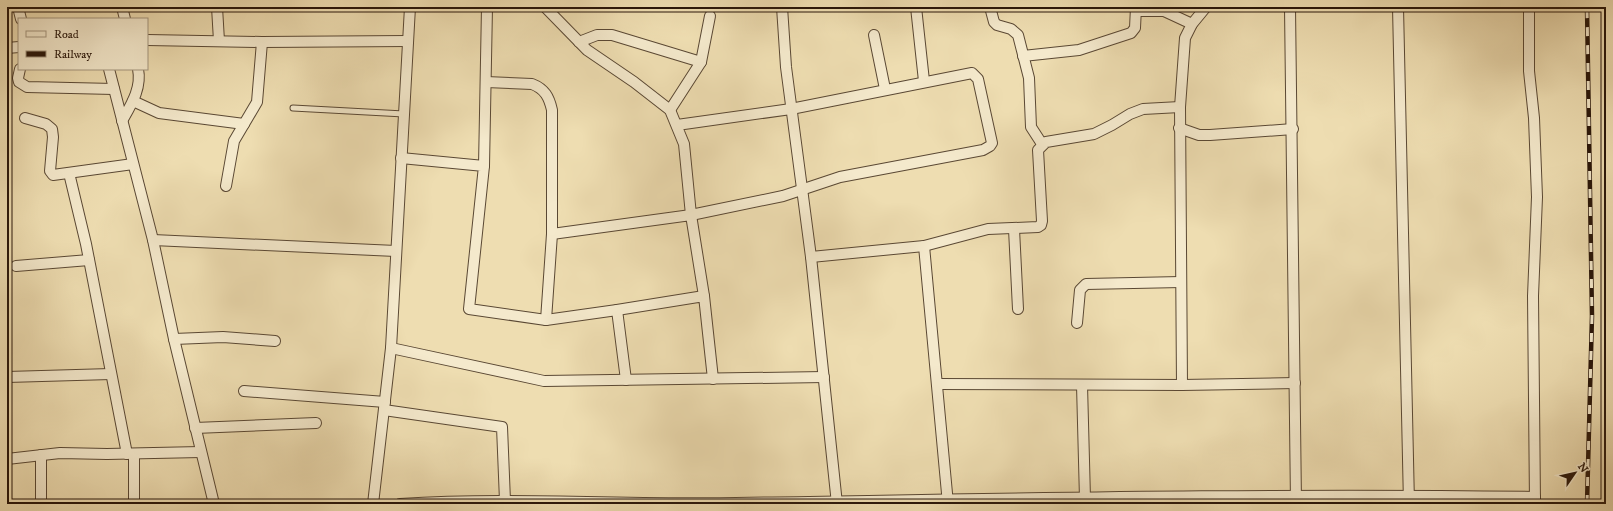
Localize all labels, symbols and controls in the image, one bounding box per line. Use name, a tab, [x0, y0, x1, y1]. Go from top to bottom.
legend	[18, 18, 148, 70]
text: Road	[54, 27, 79, 42]
text: Railway	[54, 47, 92, 62]
north arrow	[1555, 453, 1595, 493]
text: N	[1574, 460, 1591, 476]

